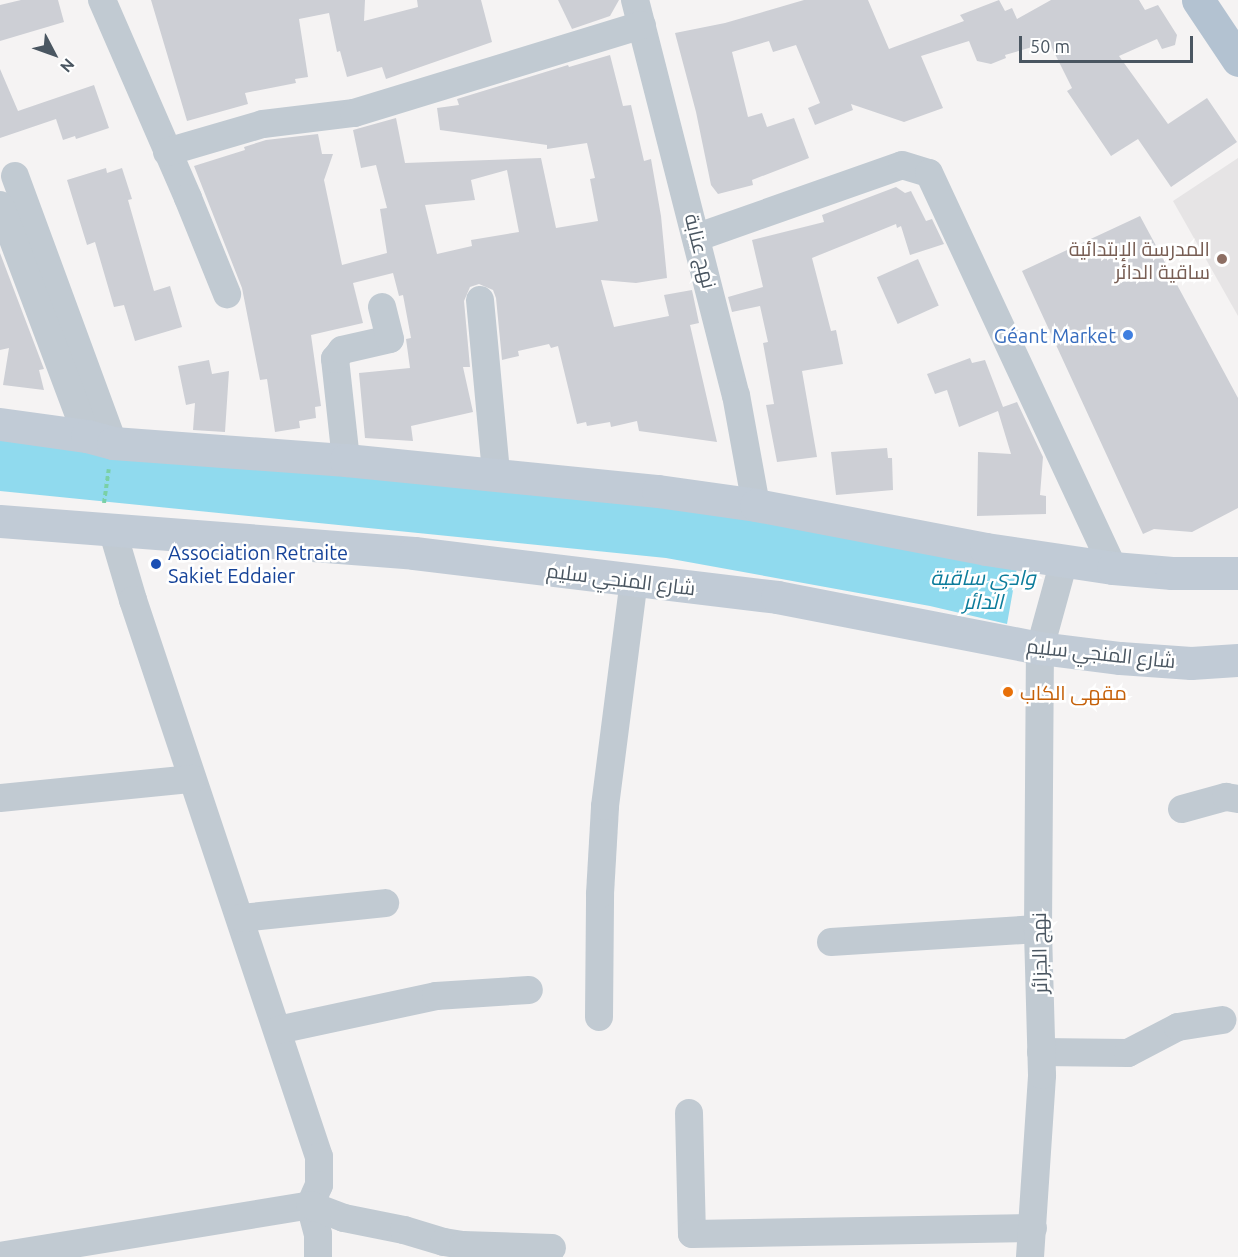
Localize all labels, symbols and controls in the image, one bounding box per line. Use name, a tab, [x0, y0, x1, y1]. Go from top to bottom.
north arrow	[24, 24, 84, 84]
scale bar	[1022, 24, 1196, 62]
text: 50 m	[1030, 36, 1070, 56]
text: N	[57, 55, 78, 76]
street label: نهج عنابة	[680, 211, 722, 291]
place label: المدرسة الإبتدائية ساقية الدائر	[1069, 236, 1210, 283]
marker: المدرسة الإبتدائية ساقية الدائر	[1215, 252, 1229, 266]
place label: Géant Market	[994, 323, 1116, 347]
marker: Géant Market	[1121, 328, 1135, 342]
place label: Association Retraite Sakiet Eddaier	[168, 540, 348, 587]
marker: Association Retraite Sakiet Eddaier	[149, 557, 163, 571]
street label: شارع المنجي سليم	[545, 558, 697, 600]
water label: وادي ساقية الدائر	[930, 564, 1036, 614]
street label: شارع المنجي سليم	[1025, 633, 1177, 673]
place label: مقهى الكاب	[1020, 680, 1127, 704]
marker: مقهى الكاب	[1001, 685, 1015, 699]
street label: نهج الجزائر	[1026, 912, 1052, 994]

